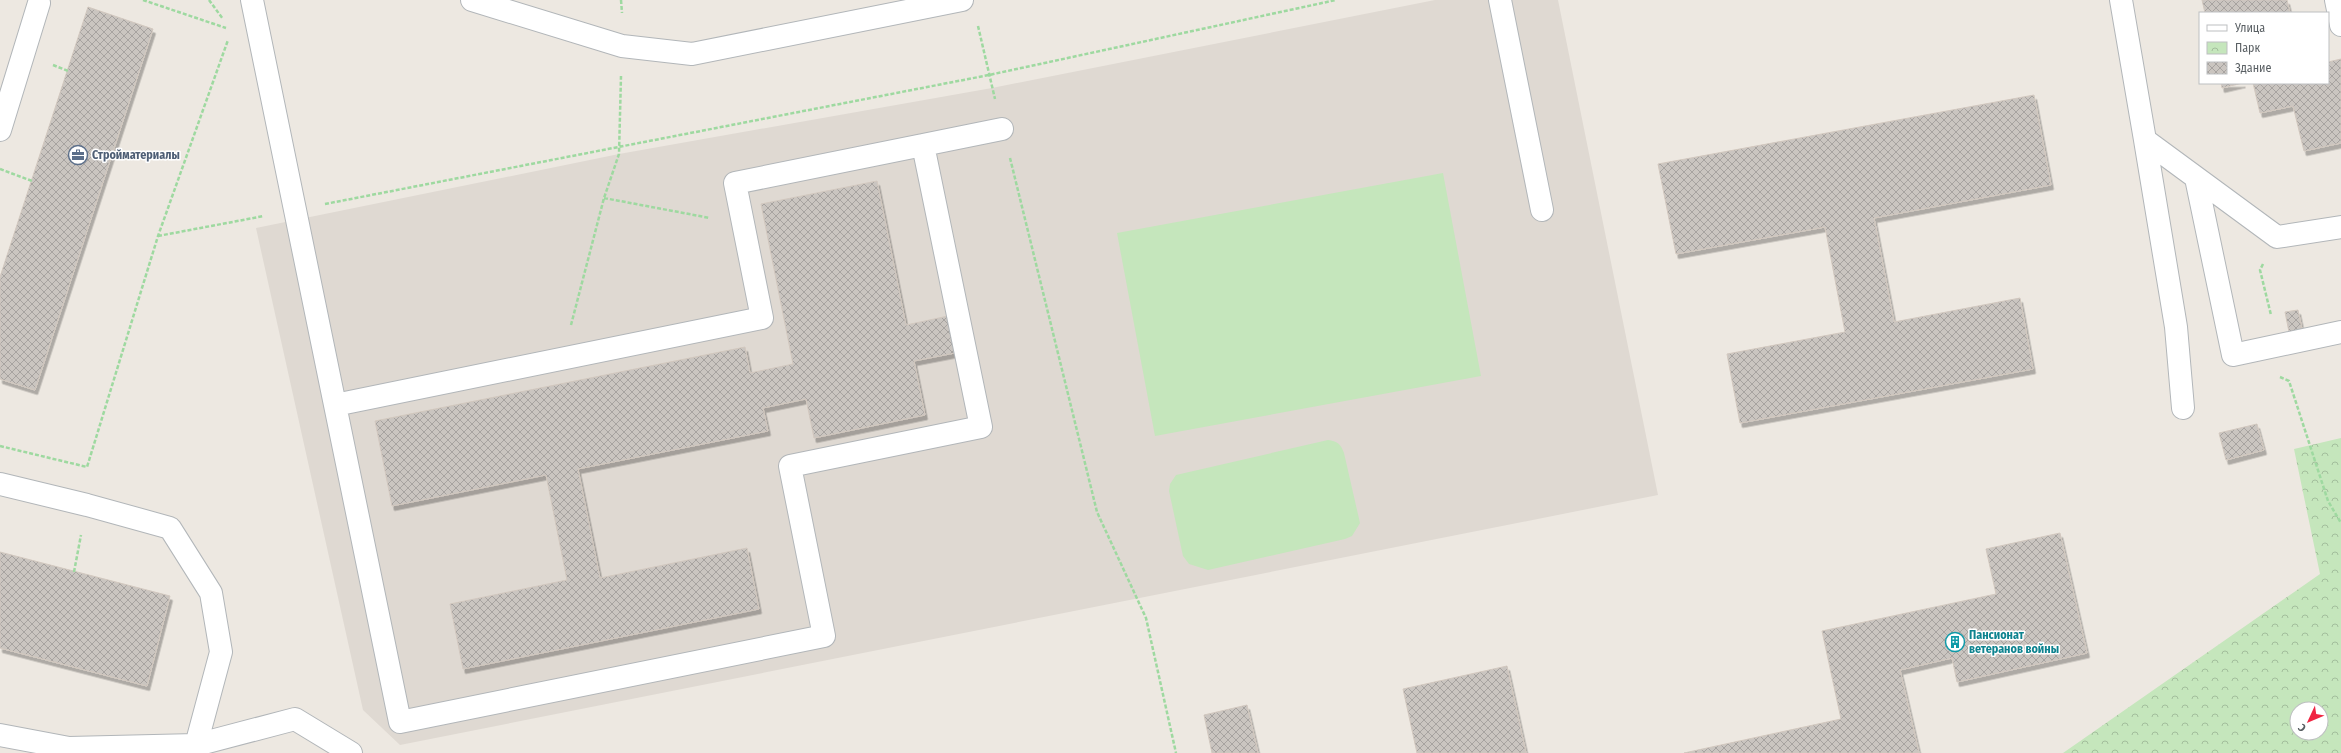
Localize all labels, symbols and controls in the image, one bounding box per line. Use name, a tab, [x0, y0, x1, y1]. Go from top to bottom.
legend	[2199, 12, 2329, 84]
text: Улица	[2234, 21, 2265, 35]
text: Парк	[2235, 41, 2261, 55]
text: Здание	[2235, 61, 2271, 75]
office icon: Стройматериалы	[67, 144, 89, 166]
place label: Стройматериалы	[92, 148, 180, 162]
place label: Пансионат ветеранов войны	[1969, 628, 2059, 656]
building icon: Пансионат ветеранов войны	[1944, 631, 1966, 653]
north arrow	[2289, 701, 2329, 741]
text: С	[2295, 721, 2309, 734]

